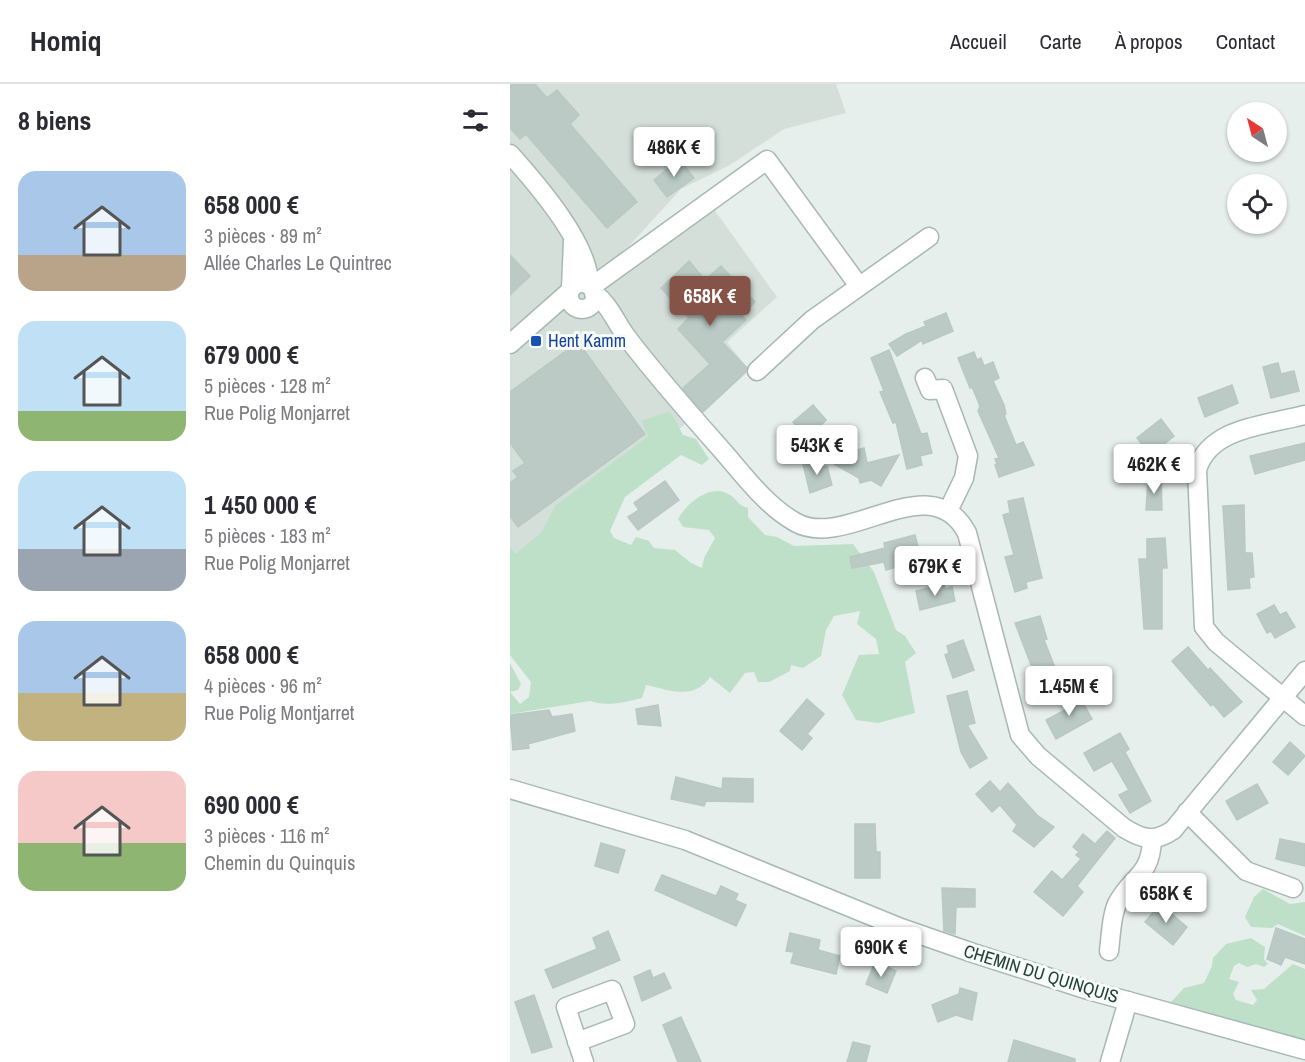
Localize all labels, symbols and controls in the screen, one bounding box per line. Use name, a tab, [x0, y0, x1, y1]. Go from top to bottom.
text: Homiq	[30, 22, 101, 60]
text: Accueil	[950, 27, 1007, 56]
text: Carte	[1040, 27, 1082, 56]
text: À propos	[1115, 27, 1183, 56]
text: Contact	[1216, 27, 1275, 56]
north arrow	[1227, 102, 1287, 162]
map controls	[1227, 102, 1287, 234]
text: 8 biens	[18, 103, 91, 138]
icon: filters	[459, 104, 492, 137]
pin: 486K €	[625, 127, 723, 178]
text: 486K €	[648, 133, 700, 160]
button: locate	[1227, 174, 1287, 234]
text: 658 000 €	[204, 187, 299, 222]
icon: home	[66, 195, 138, 267]
text: 3 pièces · 89 m²	[204, 222, 322, 249]
text: Allée Charles Le Quintrec	[204, 249, 392, 276]
pin: 658K €	[661, 276, 759, 327]
text: 658K €	[684, 282, 736, 309]
place label: Hent Kamm	[548, 328, 626, 353]
marker: Hent Kamm	[529, 334, 543, 348]
text: 679 000 €	[204, 337, 299, 372]
icon: home	[66, 345, 138, 417]
text: 5 pièces · 128 m²	[204, 372, 331, 399]
text: Rue Polig Monjarret	[204, 399, 350, 426]
pin: 543K €	[768, 425, 866, 476]
text: 543K €	[791, 431, 843, 458]
pin: 462K €	[1105, 444, 1203, 495]
text: 462K €	[1128, 450, 1180, 477]
text: 1 450 000 €	[204, 487, 317, 522]
icon: home	[66, 495, 138, 567]
text: 5 pièces · 183 m²	[204, 522, 331, 549]
pin: 679K €	[886, 546, 984, 597]
text: Rue Polig Monjarret	[204, 549, 350, 576]
text: 679K €	[909, 552, 961, 579]
text: 658 000 €	[204, 637, 299, 672]
icon: home	[66, 645, 138, 717]
pin: 1.45M €	[1014, 666, 1124, 717]
text: 4 pièces · 96 m²	[204, 672, 322, 699]
text: 1.45M €	[1039, 672, 1099, 699]
text: Rue Polig Montjarret	[204, 699, 354, 726]
text: 690 000 €	[204, 787, 299, 822]
icon: home	[66, 795, 138, 867]
text: 3 pièces · 116 m²	[204, 822, 330, 849]
text: Chemin du Quinquis	[204, 849, 355, 876]
pin: 658K €	[1117, 873, 1215, 924]
text: 658K €	[1140, 879, 1192, 906]
pin: 690K €	[832, 927, 930, 978]
text: 690K €	[855, 933, 907, 960]
street label: CHEMIN DU QUINQUIS	[961, 938, 1122, 1009]

